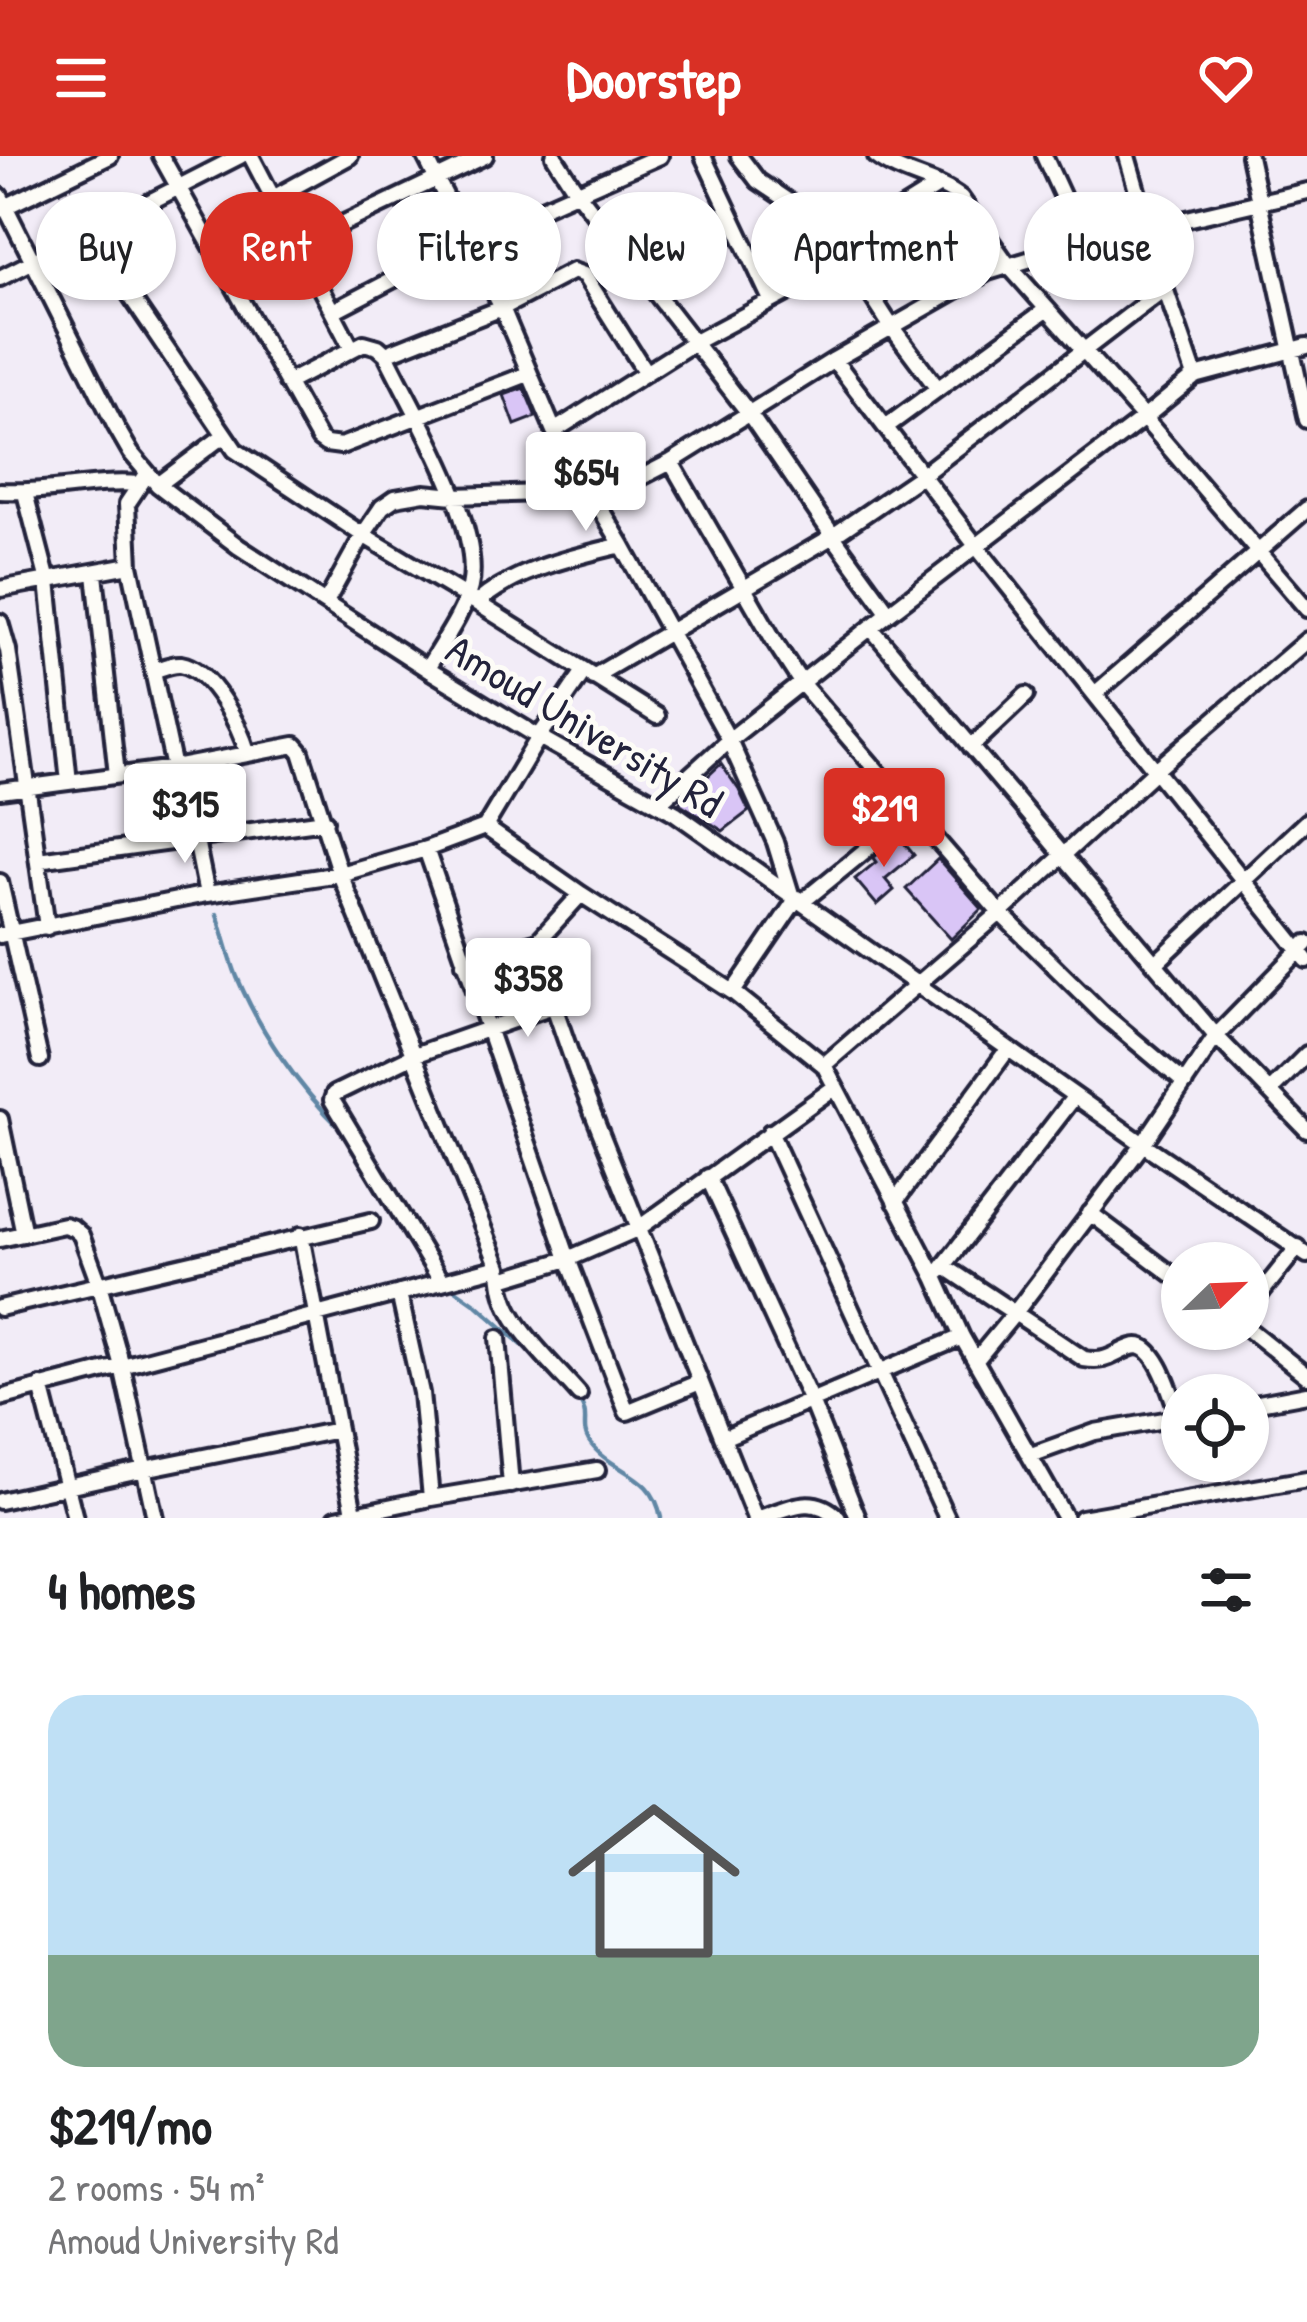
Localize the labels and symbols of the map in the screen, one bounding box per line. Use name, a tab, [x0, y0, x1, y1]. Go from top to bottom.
pin: $654	[515, 432, 657, 534]
street label: Amoud University Rd	[436, 620, 734, 830]
pin: $315	[114, 764, 256, 866]
pin: $219	[813, 768, 955, 870]
pin: $358	[457, 938, 599, 1040]
north arrow	[1161, 1242, 1269, 1350]

